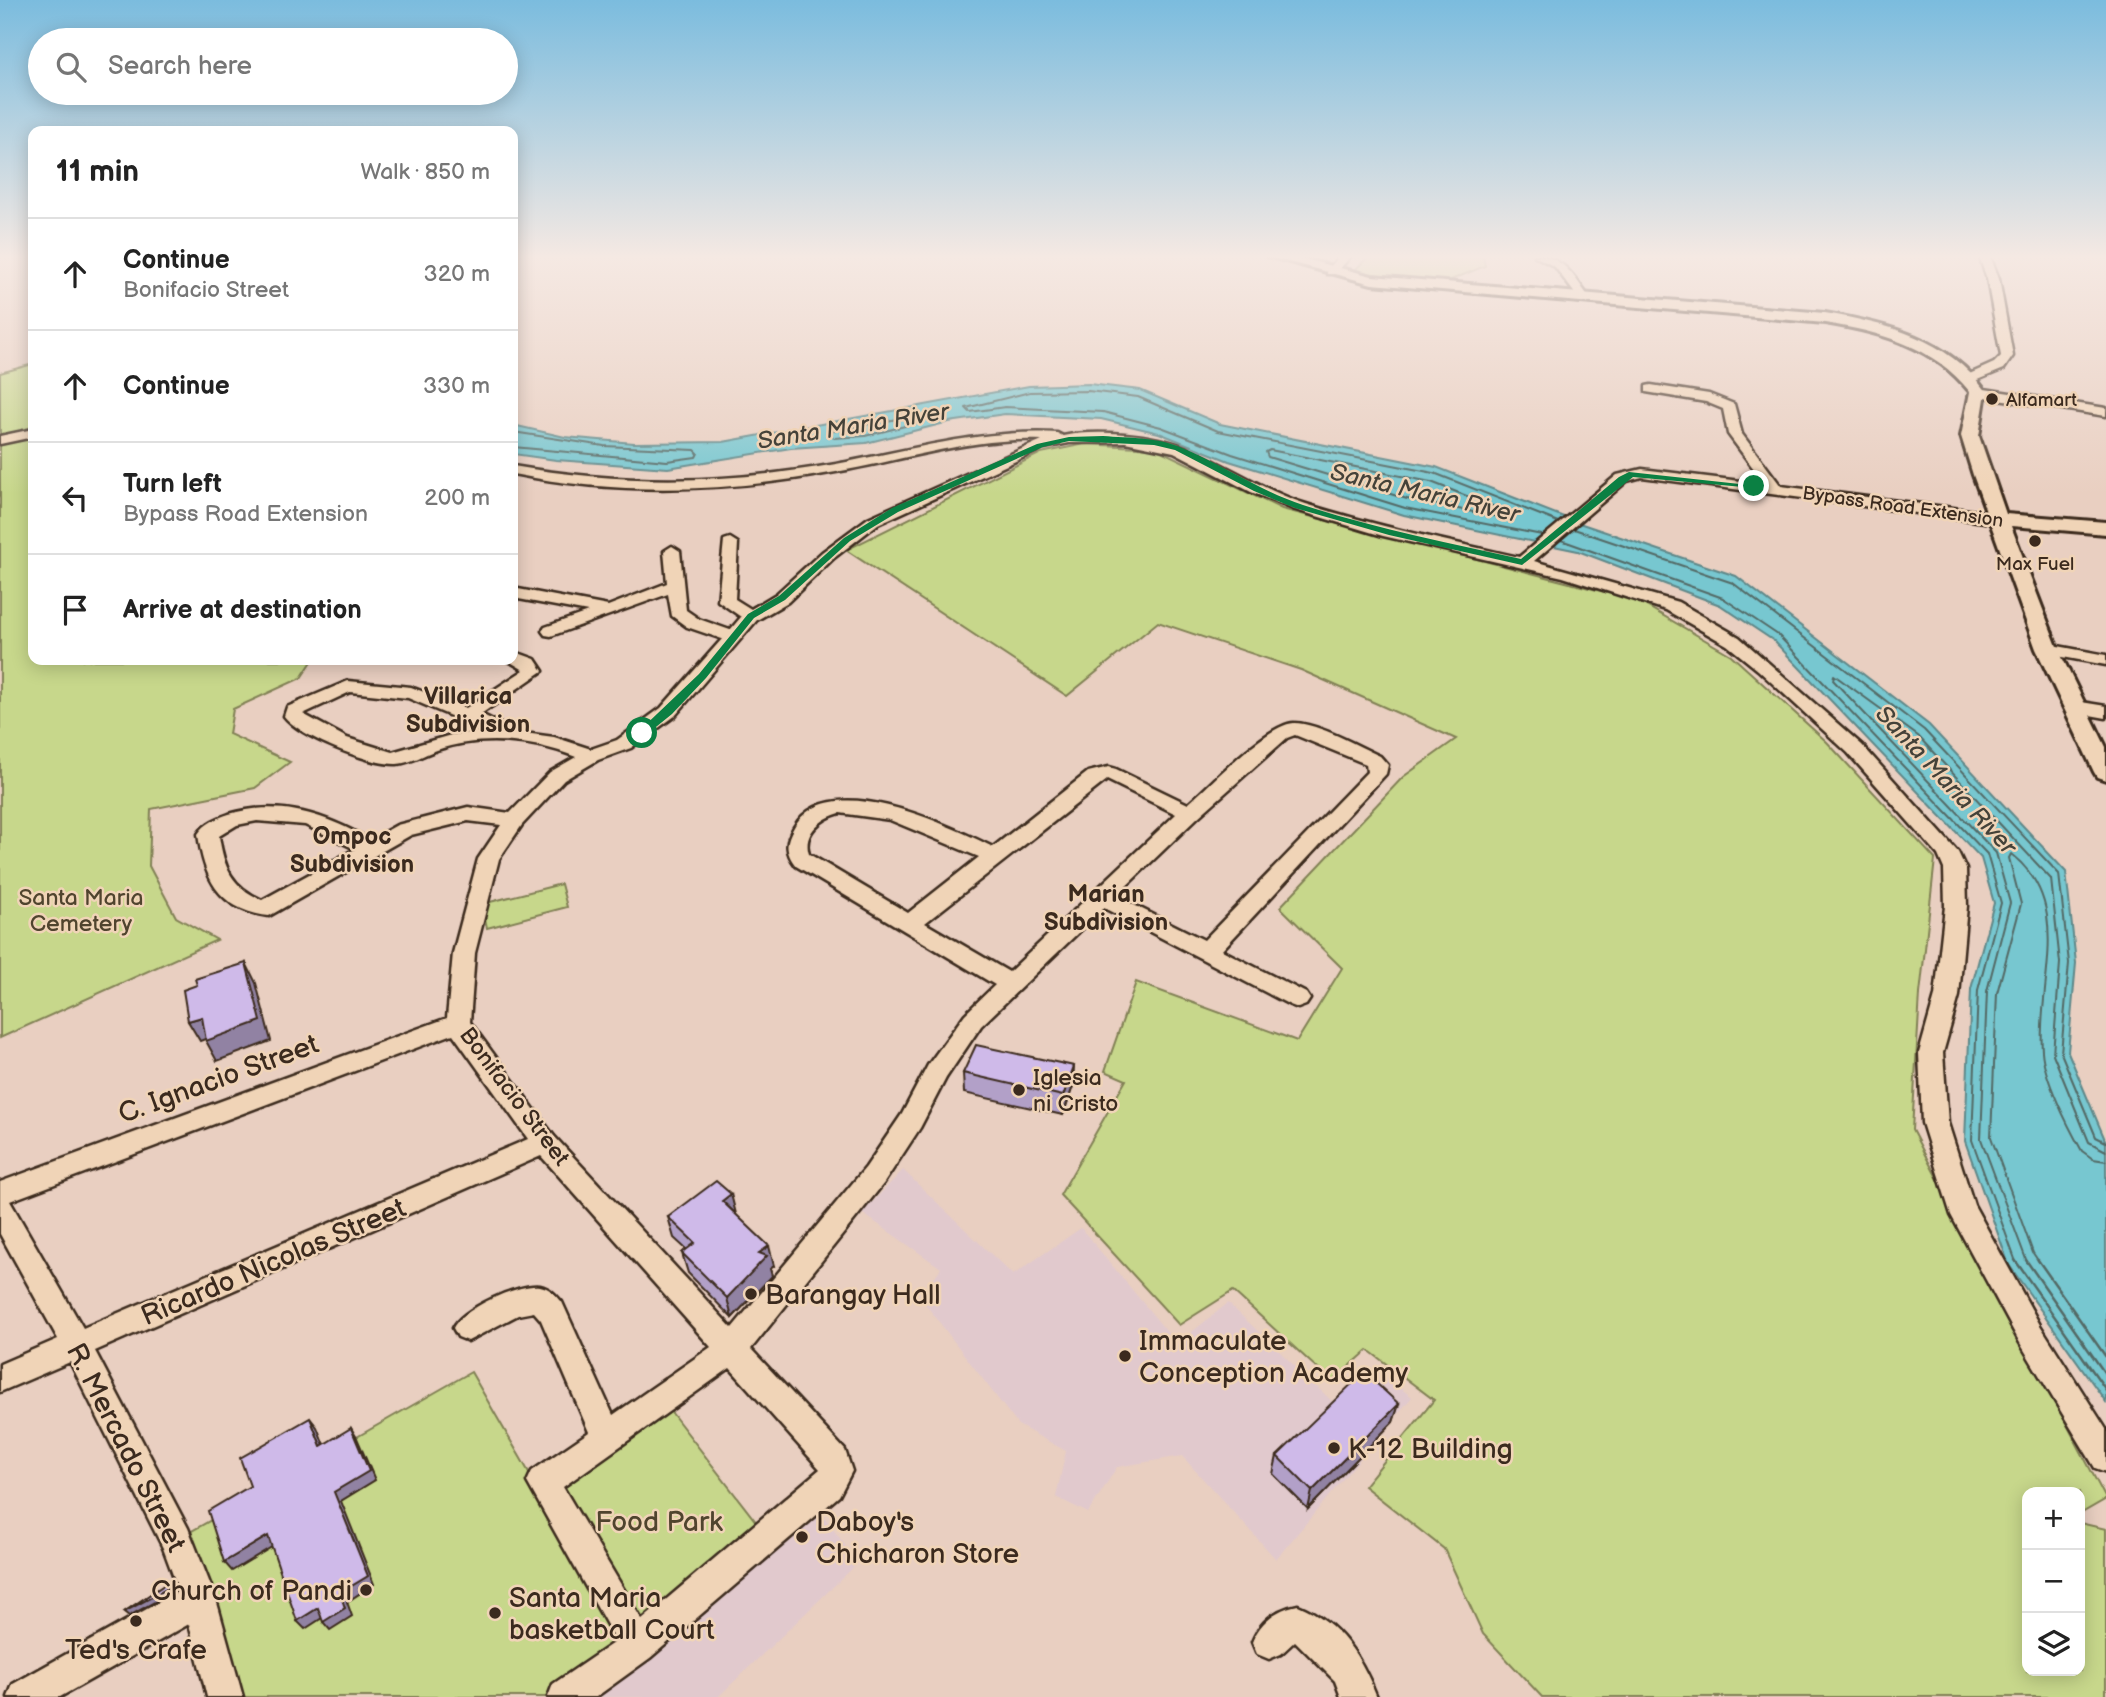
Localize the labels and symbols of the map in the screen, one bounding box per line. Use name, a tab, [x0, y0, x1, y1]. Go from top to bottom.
place label: Alfamart	[2006, 389, 2077, 412]
marker: Alfamart	[1984, 391, 2000, 407]
water label: Santa Maria River	[755, 397, 953, 456]
water label: Santa Maria River	[1327, 458, 1525, 530]
route end	[1738, 470, 1769, 501]
street label: Bypass Road Extension	[1801, 482, 2005, 533]
marker: Max Fuel	[2027, 533, 2043, 549]
place label: Max Fuel	[1996, 553, 2074, 576]
district label: Villarica Subdivision	[406, 682, 530, 739]
water label: Santa Maria River	[1869, 700, 2024, 863]
route start	[626, 717, 657, 748]
district label: Ompoc Subdivision	[290, 822, 414, 879]
district label: Marian Subdivision	[1044, 880, 1168, 937]
park label: Santa Maria Cemetery	[18, 884, 144, 938]
street label: Bonifacio Street	[453, 1022, 575, 1171]
street label: C. Ignacio Street	[114, 1028, 323, 1131]
place label: Iglesia ni Cristo	[1033, 1064, 1118, 1118]
marker: Iglesia ni Cristo	[1011, 1082, 1027, 1098]
street label: Ricardo Nicolas Street	[136, 1191, 411, 1333]
place label: Barangay Hall	[765, 1279, 940, 1312]
marker: Barangay Hall	[743, 1286, 759, 1302]
place label: Immaculate Conception Academy	[1139, 1325, 1409, 1390]
street label: R. Mercado Street	[59, 1338, 193, 1558]
marker: Immaculate Conception Academy	[1117, 1348, 1133, 1364]
place label: K-12 Building	[1348, 1433, 1513, 1466]
marker: K-12 Building	[1326, 1440, 1342, 1456]
park label: Food Park	[595, 1506, 723, 1539]
place label: Daboy's Chicharon Store	[816, 1506, 1019, 1571]
marker: Daboy's Chicharon Store	[794, 1529, 810, 1545]
place label: Church of Pandi	[151, 1575, 352, 1608]
marker: Church of Pandi	[358, 1582, 374, 1598]
place label: Santa Maria basketball Court	[509, 1582, 715, 1647]
marker: Santa Maria basketball Court	[487, 1605, 503, 1621]
marker: Ted's Crafe	[128, 1613, 144, 1629]
place label: Ted's Crafe	[65, 1634, 207, 1667]

